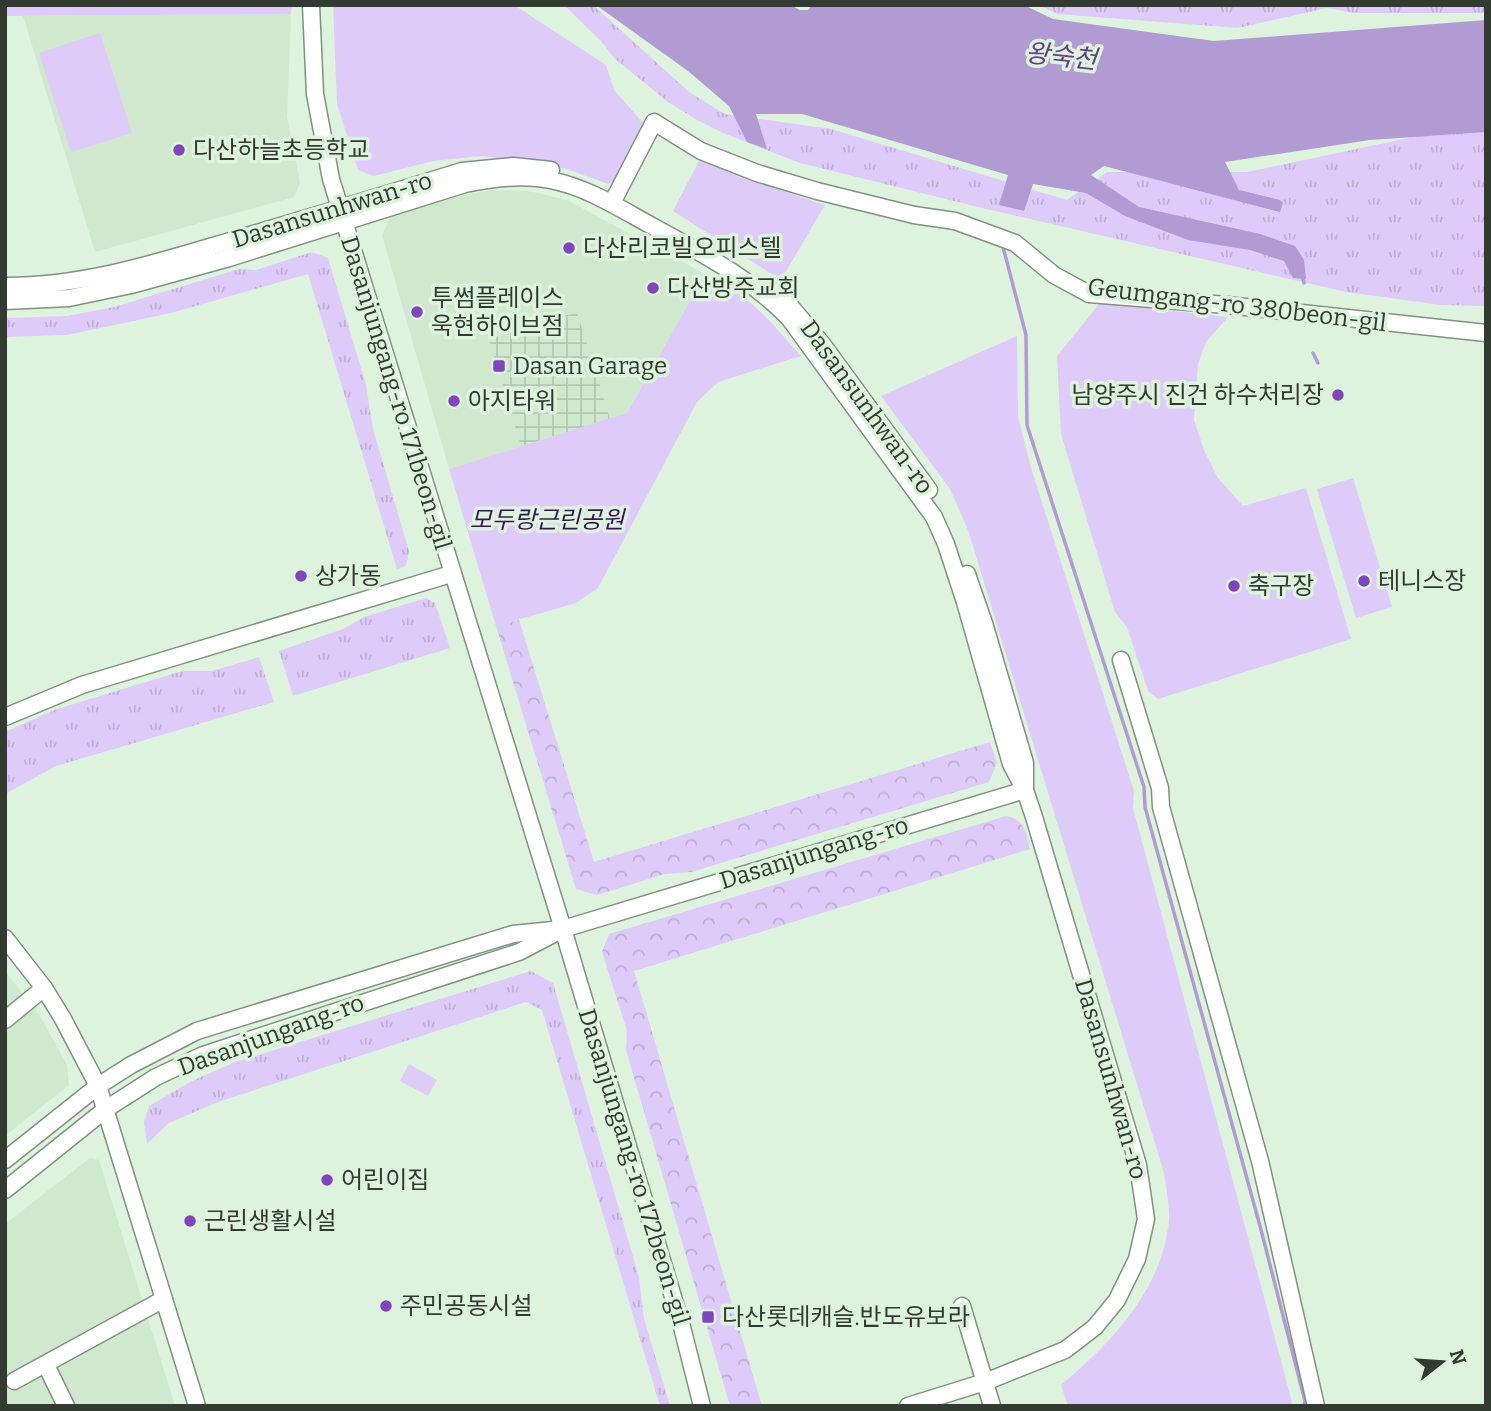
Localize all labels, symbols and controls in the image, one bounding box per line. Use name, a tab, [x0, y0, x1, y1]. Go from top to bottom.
water label: 왕숙천	[1024, 37, 1101, 76]
place label: 다산하늘초등학교	[193, 136, 370, 164]
marker: 다산하늘초등학교	[171, 142, 187, 158]
street label: Dasansunhwan-ro	[229, 166, 435, 254]
street label: Dasanjungang-ro 171beon-gil	[335, 233, 457, 553]
place label: 다산리코빌오피스텔	[583, 234, 782, 262]
marker: 다산리코빌오피스텔	[561, 240, 577, 256]
street label: Geumgang-ro 380beon-gil	[1086, 273, 1388, 337]
place label: 다산방주교회	[667, 274, 799, 302]
marker: 다산방주교회	[645, 280, 661, 296]
place label: 투썸플레이스 욱현하이브점	[431, 284, 563, 340]
marker: 투썸플레이스 욱현하이브점	[409, 304, 425, 320]
street label: Dasansunhwan-ro	[795, 315, 939, 499]
place label: Dasan Garage	[513, 352, 667, 380]
marker: Dasan Garage	[491, 358, 507, 374]
place label: 남양주시 진건 하수처리장	[1072, 381, 1324, 409]
place label: 아지타워	[468, 387, 556, 415]
marker: 남양주시 진건 하수처리장	[1330, 387, 1346, 403]
marker: 아지타워	[446, 393, 462, 409]
park label: 모두랑근린공원	[470, 506, 626, 534]
place label: 상가동	[315, 562, 381, 590]
place label: 테니스장	[1378, 567, 1466, 595]
marker: 상가동	[293, 568, 309, 584]
place label: 축구장	[1248, 572, 1314, 600]
marker: 테니스장	[1356, 573, 1372, 589]
marker: 축구장	[1226, 578, 1242, 594]
street label: Dasanjungang-ro	[716, 811, 912, 895]
street label: Dasansunhwan-ro	[1069, 975, 1153, 1183]
street label: Dasanjungang-ro	[174, 988, 368, 1082]
street label: Dasanjungang-ro 172beon-gil	[572, 1005, 696, 1329]
place label: 어린이집	[341, 1166, 429, 1194]
marker: 어린이집	[319, 1172, 335, 1188]
place label: 근린생활시설	[204, 1207, 336, 1235]
marker: 근린생활시설	[182, 1213, 198, 1229]
place label: 주민공동시설	[400, 1292, 532, 1320]
marker: 주민공동시설	[378, 1298, 394, 1314]
place label: 다산롯데캐슬.반도유보라	[722, 1303, 970, 1331]
marker: 다산롯데캐슬.반도유보라	[700, 1309, 716, 1325]
north arrow	[1407, 1327, 1477, 1397]
text: N	[1445, 1347, 1471, 1368]

